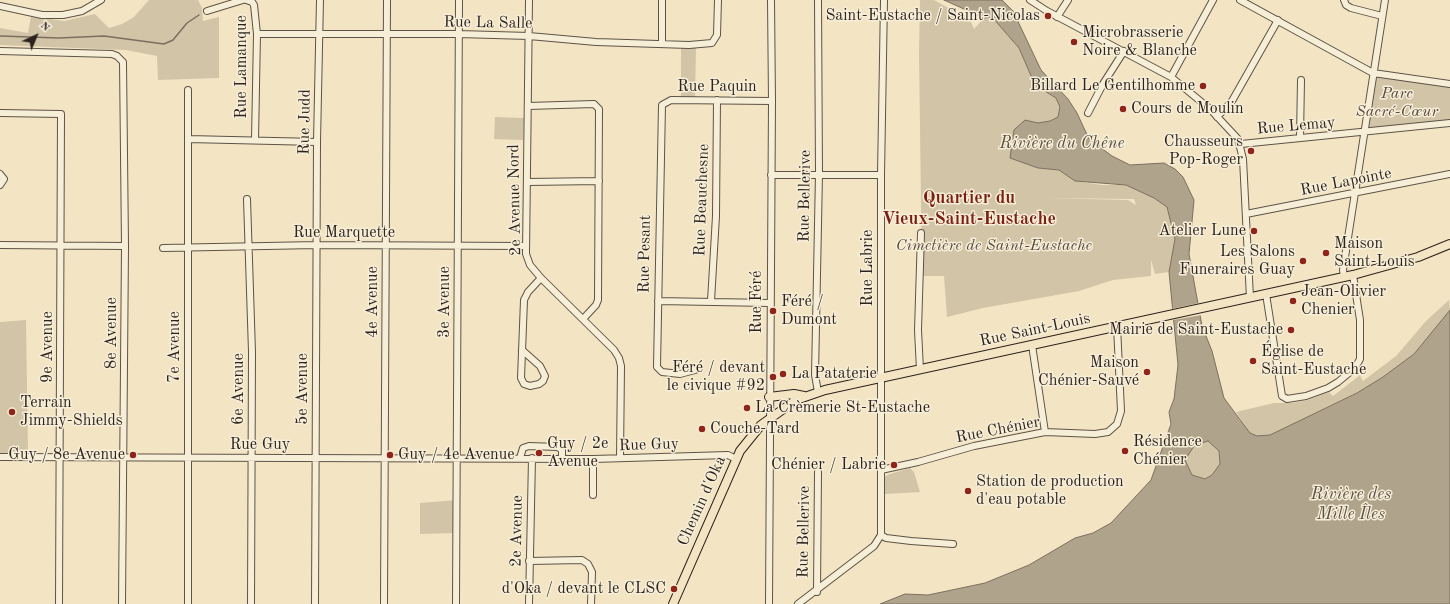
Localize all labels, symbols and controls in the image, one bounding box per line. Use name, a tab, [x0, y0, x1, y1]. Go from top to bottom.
place label: Saint-Eustache / Saint-Nicolas	[825, 6, 1040, 26]
marker: Saint-Eustache / Saint-Nicolas	[1043, 11, 1053, 21]
street label: Rue La Salle	[443, 13, 533, 33]
street label: Rue Lamanque	[232, 15, 252, 119]
north arrow	[16, 16, 56, 56]
text: N	[38, 20, 52, 34]
place label: Microbrasserie Noire & Blanche	[1082, 23, 1197, 61]
marker: Microbrasserie Noire & Blanche	[1069, 37, 1079, 47]
place label: Billard Le Gentilhomme	[1030, 76, 1195, 96]
street label: Rue Paquin	[677, 77, 757, 97]
marker: Billard Le Gentilhomme	[1198, 81, 1208, 91]
park label: Parc Sacré-Cœur	[1356, 84, 1438, 122]
street label: Rue Judd	[295, 89, 315, 155]
place label: Cours de Moulin	[1131, 99, 1244, 119]
marker: Cours de Moulin	[1118, 104, 1128, 114]
street label: Rue Lemay	[1256, 113, 1336, 139]
place label: Chausseurs Pop-Roger	[1164, 132, 1243, 170]
water label: Rivière du Chêne	[1000, 134, 1124, 154]
street label: Rue Beauchesne	[690, 143, 714, 257]
street label: 2e Avenue Nord	[504, 144, 526, 256]
marker: Chausseurs Pop-Roger	[1246, 146, 1256, 156]
street label: Rue Bellerive	[795, 150, 815, 242]
street label: Rue Lapointe	[1299, 164, 1393, 200]
district label: Quartier du Vieux-Saint-Eustache	[882, 187, 1056, 230]
street label: Rue Pesant	[635, 215, 655, 293]
place label: Atelier Lune	[1159, 221, 1246, 241]
street label: Rue Marquette	[293, 223, 395, 243]
marker: Atelier Lune	[1249, 226, 1259, 236]
street label: Rue Labrie	[858, 230, 878, 306]
place label: Maison Saint-Louis	[1334, 234, 1415, 272]
park label: Cimetière de Saint-Eustache	[896, 236, 1092, 256]
place label: Les Salons Funeraires Guay	[1179, 242, 1295, 280]
marker: Maison Saint-Louis	[1321, 248, 1331, 258]
marker: Les Salons Funeraires Guay	[1298, 256, 1308, 266]
street label: 4e Avenue	[363, 266, 383, 338]
street label: 3e Avenue	[435, 266, 455, 338]
street label: Rue Féré	[747, 271, 767, 333]
place label: Jean-Olivier Chenier	[1301, 282, 1386, 320]
place label: Féré / Dumont	[781, 292, 837, 330]
marker: Jean-Olivier Chenier	[1288, 296, 1298, 306]
street label: 8e Avenue	[102, 297, 122, 369]
marker: Féré / Dumont	[768, 306, 778, 316]
street label: Rue Saint-Louis	[978, 309, 1092, 351]
street label: 9e Avenue	[38, 311, 58, 383]
street label: 7e Avenue	[165, 311, 185, 383]
place label: Mairie de Saint-Eustache	[1109, 320, 1283, 340]
marker: Mairie de Saint-Eustache	[1286, 325, 1296, 335]
place label: Église de Saint-Eustache	[1261, 342, 1366, 380]
street label: 6e Avenue	[229, 353, 249, 425]
street label: 5e Avenue	[293, 353, 313, 425]
place label: Maison Chénier-Sauvé	[1038, 353, 1139, 391]
marker: Église de Saint-Eustache	[1248, 356, 1258, 366]
place label: Féré / devant le civique #92	[667, 358, 765, 396]
place label: La Pataterie	[791, 364, 877, 384]
marker: Maison Chénier-Sauvé	[1142, 367, 1152, 377]
marker: La Pataterie	[778, 369, 788, 379]
marker: Féré / devant le civique #92	[768, 372, 778, 382]
place label: Terrain Jimmy-Shields	[20, 393, 123, 431]
place label: La Crèmerie St-Eustache	[755, 398, 930, 418]
marker: La Crèmerie St-Eustache	[742, 403, 752, 413]
marker: Terrain Jimmy-Shields	[7, 407, 17, 417]
street label: Rue Chénier	[954, 412, 1042, 448]
place label: Couche-Tard	[710, 419, 800, 439]
marker: Couche-Tard	[697, 424, 707, 434]
place label: Résidence Chénier	[1133, 432, 1202, 470]
place label: Guy / 2e Avenue	[547, 434, 608, 472]
street label: Rue Guy	[618, 434, 680, 456]
street label: Rue Guy	[230, 435, 290, 455]
place label: Guy / 8e Avenue	[8, 445, 125, 465]
place label: Guy / 4e Avenue	[398, 445, 515, 465]
marker: Résidence Chénier	[1120, 446, 1130, 456]
marker: Guy / 2e Avenue	[534, 448, 544, 458]
marker: Guy / 8e Avenue	[128, 450, 138, 460]
marker: Guy / 4e Avenue	[385, 450, 395, 460]
street label: Chemin d'Oka	[674, 453, 730, 549]
place label: Chénier / Labrie	[771, 455, 886, 475]
marker: Chénier / Labrie	[889, 460, 899, 470]
place label: Station de production d'eau potable	[976, 472, 1124, 510]
water label: Rivière des Mille Îles	[1311, 485, 1391, 525]
street label: Rue Bellerive	[794, 486, 814, 578]
marker: Station de production d'eau potable	[963, 486, 973, 496]
street label: 2e Avenue	[507, 495, 527, 567]
place label: d'Oka / devant le CLSC	[502, 579, 666, 599]
marker: d'Oka / devant le CLSC	[669, 584, 679, 594]

